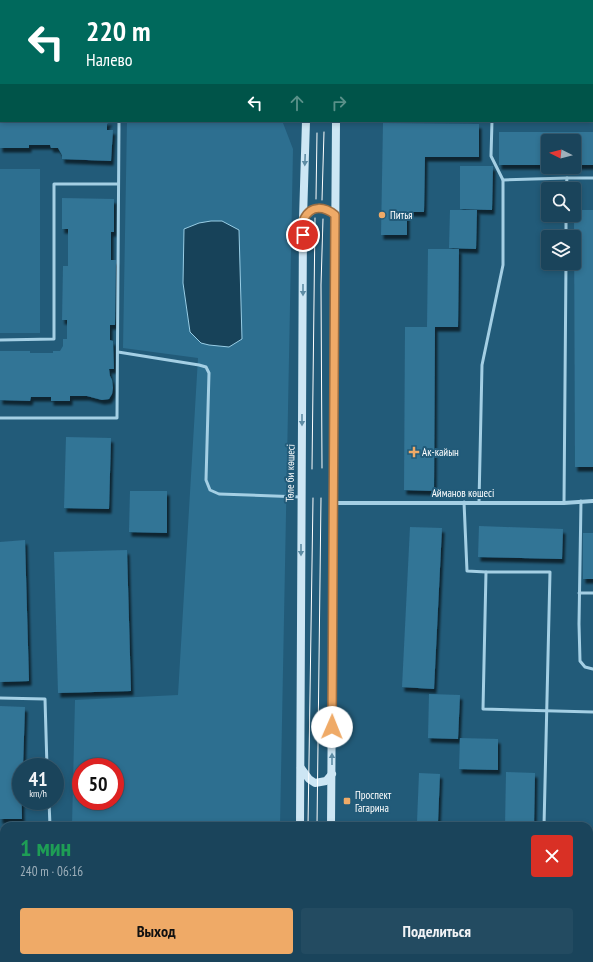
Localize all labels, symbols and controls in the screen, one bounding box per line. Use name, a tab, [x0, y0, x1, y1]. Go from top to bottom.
text: 220 m	[86, 12, 150, 49]
icon: left	[20, 16, 72, 68]
text: Налево	[86, 48, 133, 71]
icon: left	[244, 92, 266, 114]
icon: ahead	[286, 92, 308, 114]
icon: right	[328, 92, 350, 114]
north arrow	[541, 134, 581, 174]
map controls	[541, 134, 581, 270]
one-way arrow	[302, 154, 308, 167]
button: search	[541, 182, 581, 222]
place label: Питья	[390, 208, 413, 222]
marker: Питья	[377, 210, 387, 220]
pin	[286, 218, 320, 252]
icon: arrive	[292, 224, 314, 246]
button: layers	[541, 230, 581, 270]
one-way arrow	[300, 284, 306, 297]
one-way arrow	[299, 414, 305, 427]
street label: Төле би көшесі	[282, 444, 298, 502]
place label: Ак-кайын	[422, 445, 459, 459]
marker: Ак-кайын	[409, 447, 419, 457]
street label: Айманов көшесі	[432, 486, 494, 500]
one-way arrow	[298, 544, 304, 557]
position arrow	[311, 706, 353, 748]
one-way arrow	[329, 752, 335, 765]
speed limit sign: 50	[72, 758, 124, 810]
text: 41	[28, 766, 48, 792]
text: km/h	[29, 787, 47, 800]
place label: Проспект Гагарина	[355, 788, 392, 815]
marker: Проспект Гагарина	[342, 796, 352, 806]
text: 1 мин	[20, 832, 71, 863]
button: close	[531, 835, 573, 877]
text: 240 m · 06:16	[20, 863, 83, 880]
button: Выход	[20, 908, 293, 954]
button: Поделиться	[301, 908, 573, 954]

